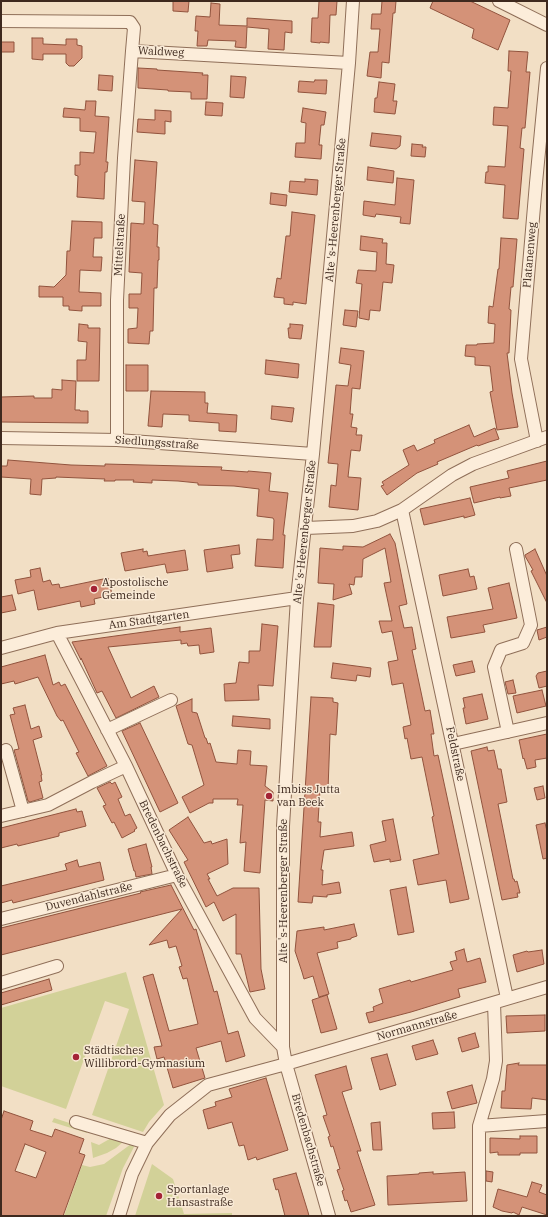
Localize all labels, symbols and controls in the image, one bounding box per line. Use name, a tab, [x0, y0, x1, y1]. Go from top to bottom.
street label: Waldweg	[138, 44, 184, 60]
street label: Alte 's-Heerenberger Straße	[323, 137, 349, 283]
street label: Mittelstraße	[112, 213, 128, 277]
street label: Platanenweg	[521, 221, 539, 289]
street label: Siedlungsstraße	[115, 433, 199, 453]
street label: Alte 's-Heerenberger Straße	[291, 459, 319, 605]
place label: Apostolische Gemeinde	[102, 576, 168, 602]
marker: Apostolische Gemeinde	[89, 584, 99, 594]
street label: Am Stadtgarten	[108, 608, 190, 632]
street label: Feldstraße	[443, 726, 467, 782]
place label: Imbiss Jutta van Beek	[277, 783, 340, 809]
marker: Imbiss Jutta van Beek	[264, 791, 274, 801]
street label: Bredenbachstraße	[136, 798, 190, 890]
street label: Alte 's-Heerenberger Straße	[277, 819, 291, 963]
street label: Duvendahlstraße	[44, 880, 134, 914]
street label: Normannstraße	[375, 1008, 459, 1044]
place label: Städtisches Willibrord-Gymnasium	[84, 1044, 205, 1070]
marker: Städtisches Willibrord-Gymnasium	[71, 1052, 81, 1062]
street label: Bredenbachstraße	[288, 1092, 328, 1188]
place label: Sportanlage Hansastraße	[167, 1183, 233, 1209]
marker: Sportanlage Hansastraße	[154, 1191, 164, 1201]

